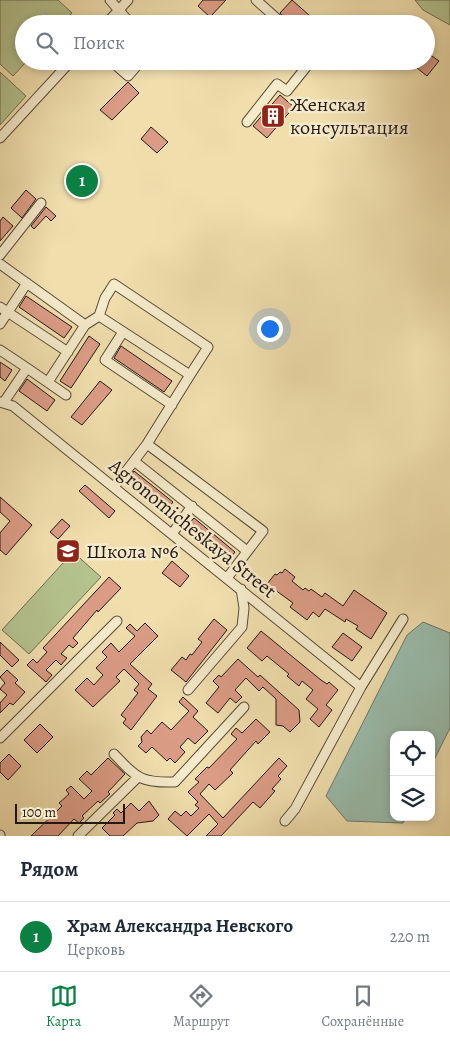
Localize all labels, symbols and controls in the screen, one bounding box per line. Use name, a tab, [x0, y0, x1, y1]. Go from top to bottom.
search box	[15, 15, 435, 70]
icon: search	[33, 29, 61, 57]
text: Поиск	[73, 30, 125, 56]
place label: Женская консультация	[290, 91, 409, 141]
building icon: Женская консультация	[260, 103, 286, 129]
pin: 1	[66, 162, 98, 200]
your location	[257, 316, 283, 342]
street label: Agronomicheskaya Street	[103, 452, 282, 605]
school or university icon: Школа №6	[55, 538, 81, 564]
place label: Школа №6	[86, 538, 179, 565]
map controls	[390, 731, 435, 821]
button: locate	[390, 731, 435, 776]
button: layers	[390, 776, 435, 821]
scale bar	[15, 801, 125, 824]
text: 100 m	[22, 803, 56, 822]
text: Рядом	[20, 855, 78, 883]
text: Храм Александра Невского	[67, 913, 293, 939]
text: 1	[33, 926, 39, 948]
text: 220 m	[390, 926, 430, 948]
text: Церковь	[67, 939, 125, 961]
tab: Карта	[46, 982, 81, 1031]
tab: Маршрут	[173, 982, 230, 1031]
tab: Сохранённые	[322, 982, 404, 1031]

